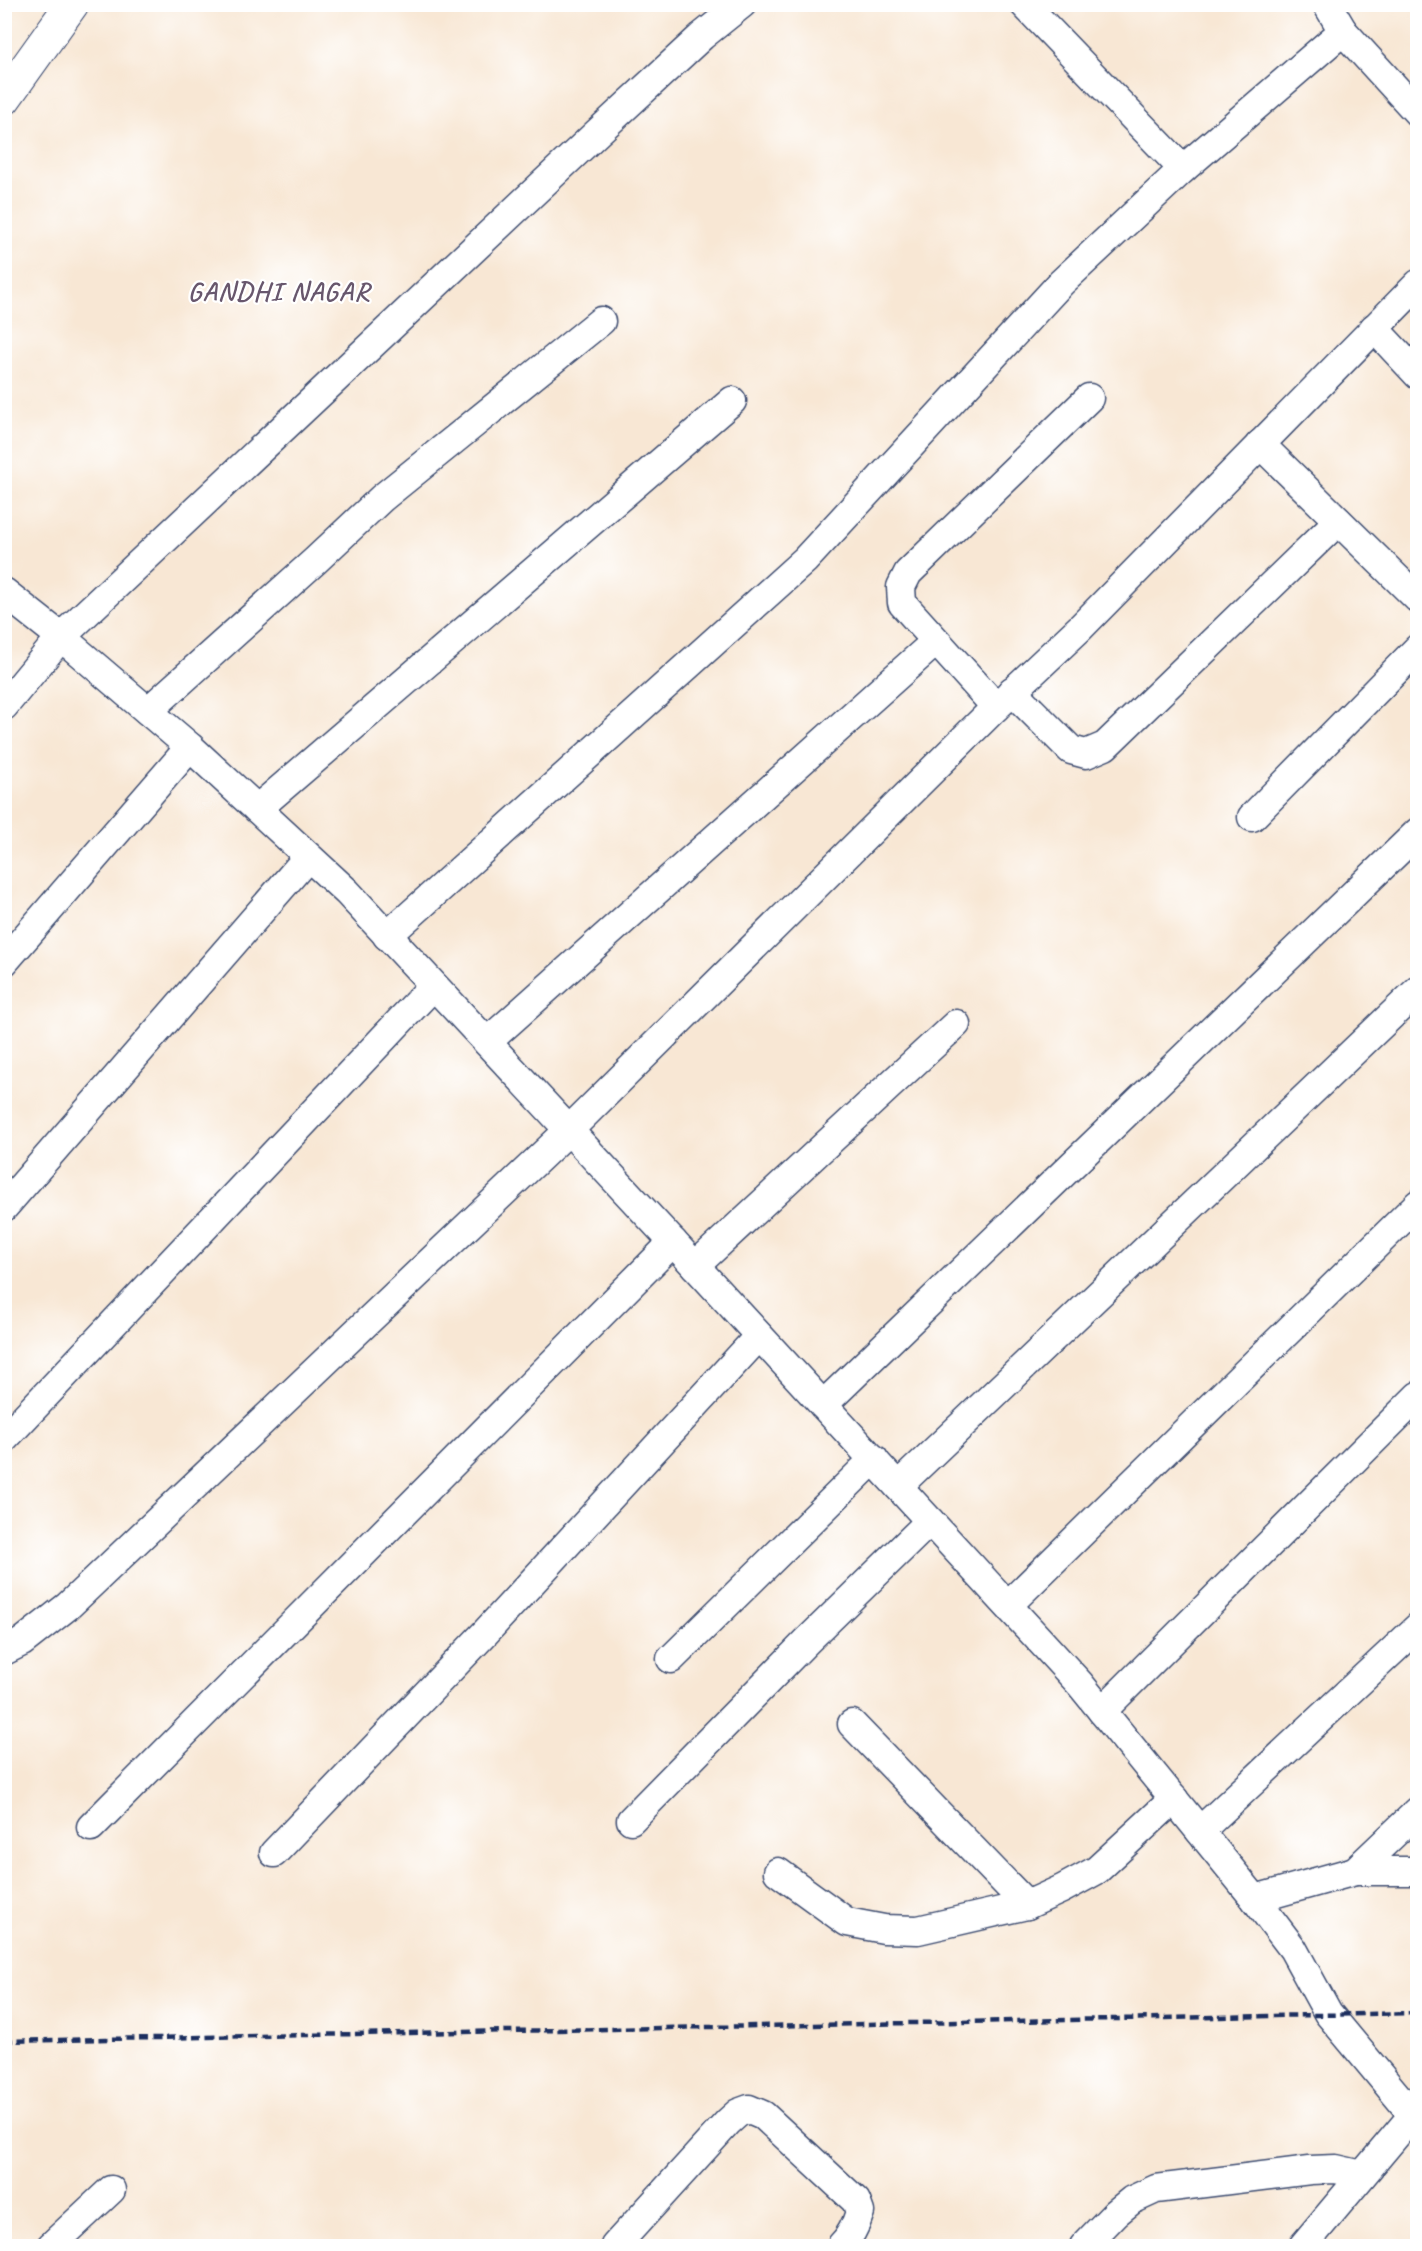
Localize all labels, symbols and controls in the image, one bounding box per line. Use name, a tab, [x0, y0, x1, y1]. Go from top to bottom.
district label: GANDHI NAGAR	[188, 274, 373, 308]

